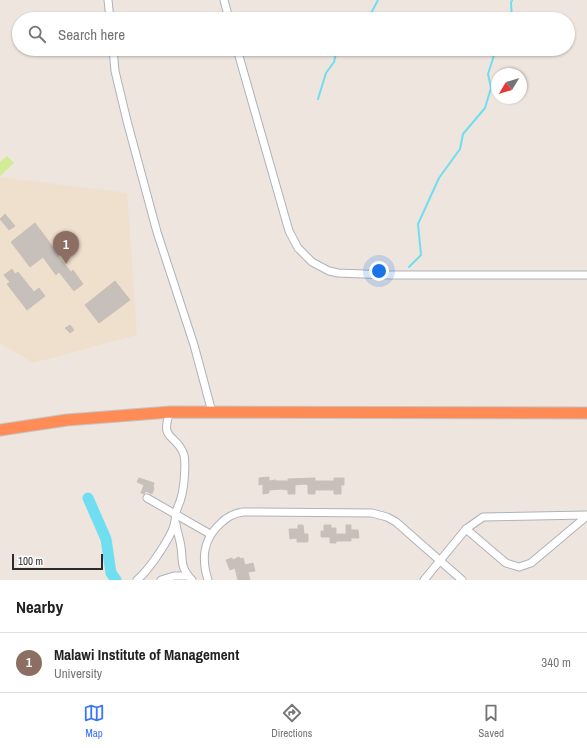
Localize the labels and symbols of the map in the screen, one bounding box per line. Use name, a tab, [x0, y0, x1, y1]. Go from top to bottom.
north arrow	[491, 68, 527, 104]
pin: 1	[53, 231, 79, 264]
your location	[369, 261, 389, 281]
scale bar	[12, 552, 103, 571]

